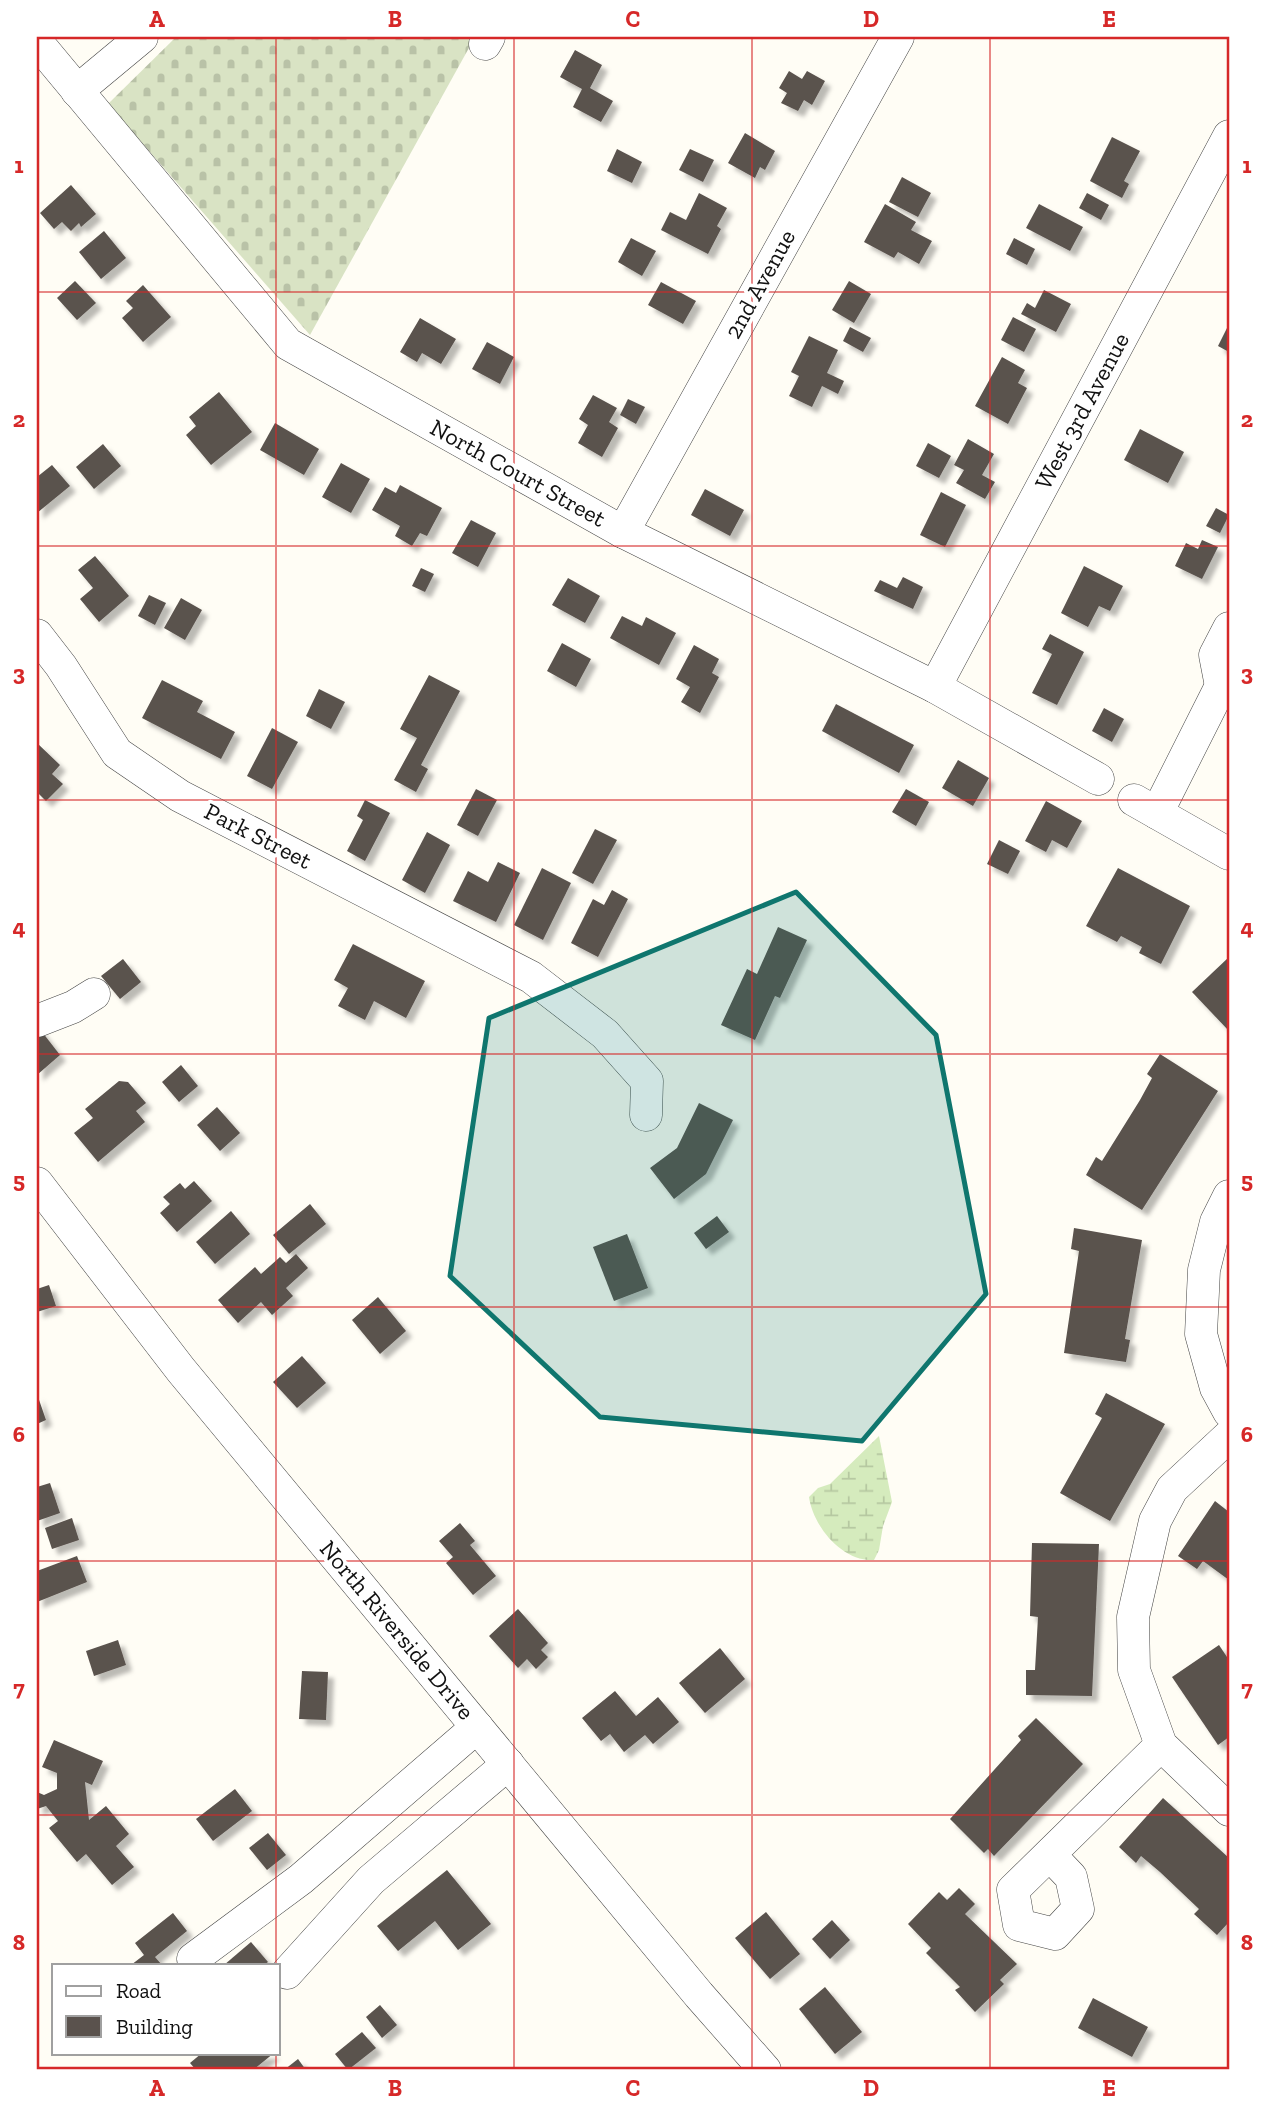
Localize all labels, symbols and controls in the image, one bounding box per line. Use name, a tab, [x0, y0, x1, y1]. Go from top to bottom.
text: A	[149, 5, 165, 33]
text: B	[388, 5, 402, 33]
text: C	[626, 5, 640, 33]
text: D	[863, 5, 879, 33]
text: E	[1102, 5, 1116, 33]
text: 1	[14, 151, 24, 179]
text: 1	[1242, 151, 1252, 179]
street label: 2nd Avenue	[718, 224, 801, 343]
street label: West 3rd Avenue	[1028, 327, 1135, 494]
text: 2	[13, 405, 25, 433]
text: 2	[1241, 405, 1253, 433]
street label: North Court Street	[425, 412, 611, 533]
text: 3	[13, 659, 25, 687]
text: 3	[1241, 659, 1253, 687]
street label: Park Street	[200, 796, 317, 875]
text: 4	[12, 913, 26, 941]
text: 4	[1240, 913, 1254, 941]
text: 5	[13, 1166, 25, 1194]
text: 5	[1241, 1166, 1253, 1194]
text: 6	[13, 1420, 25, 1448]
text: 6	[1241, 1420, 1253, 1448]
street label: North Riverside Drive	[314, 1534, 481, 1725]
text: 7	[13, 1674, 25, 1702]
text: 7	[1241, 1674, 1253, 1702]
text: 8	[13, 1928, 25, 1956]
text: 8	[1241, 1928, 1253, 1956]
legend	[52, 1964, 280, 2054]
text: Road	[116, 1978, 162, 2003]
text: Building	[116, 2014, 193, 2039]
text: A	[149, 2074, 165, 2102]
text: B	[388, 2074, 402, 2102]
text: C	[626, 2074, 640, 2102]
text: D	[863, 2074, 879, 2102]
text: E	[1102, 2074, 1116, 2102]

